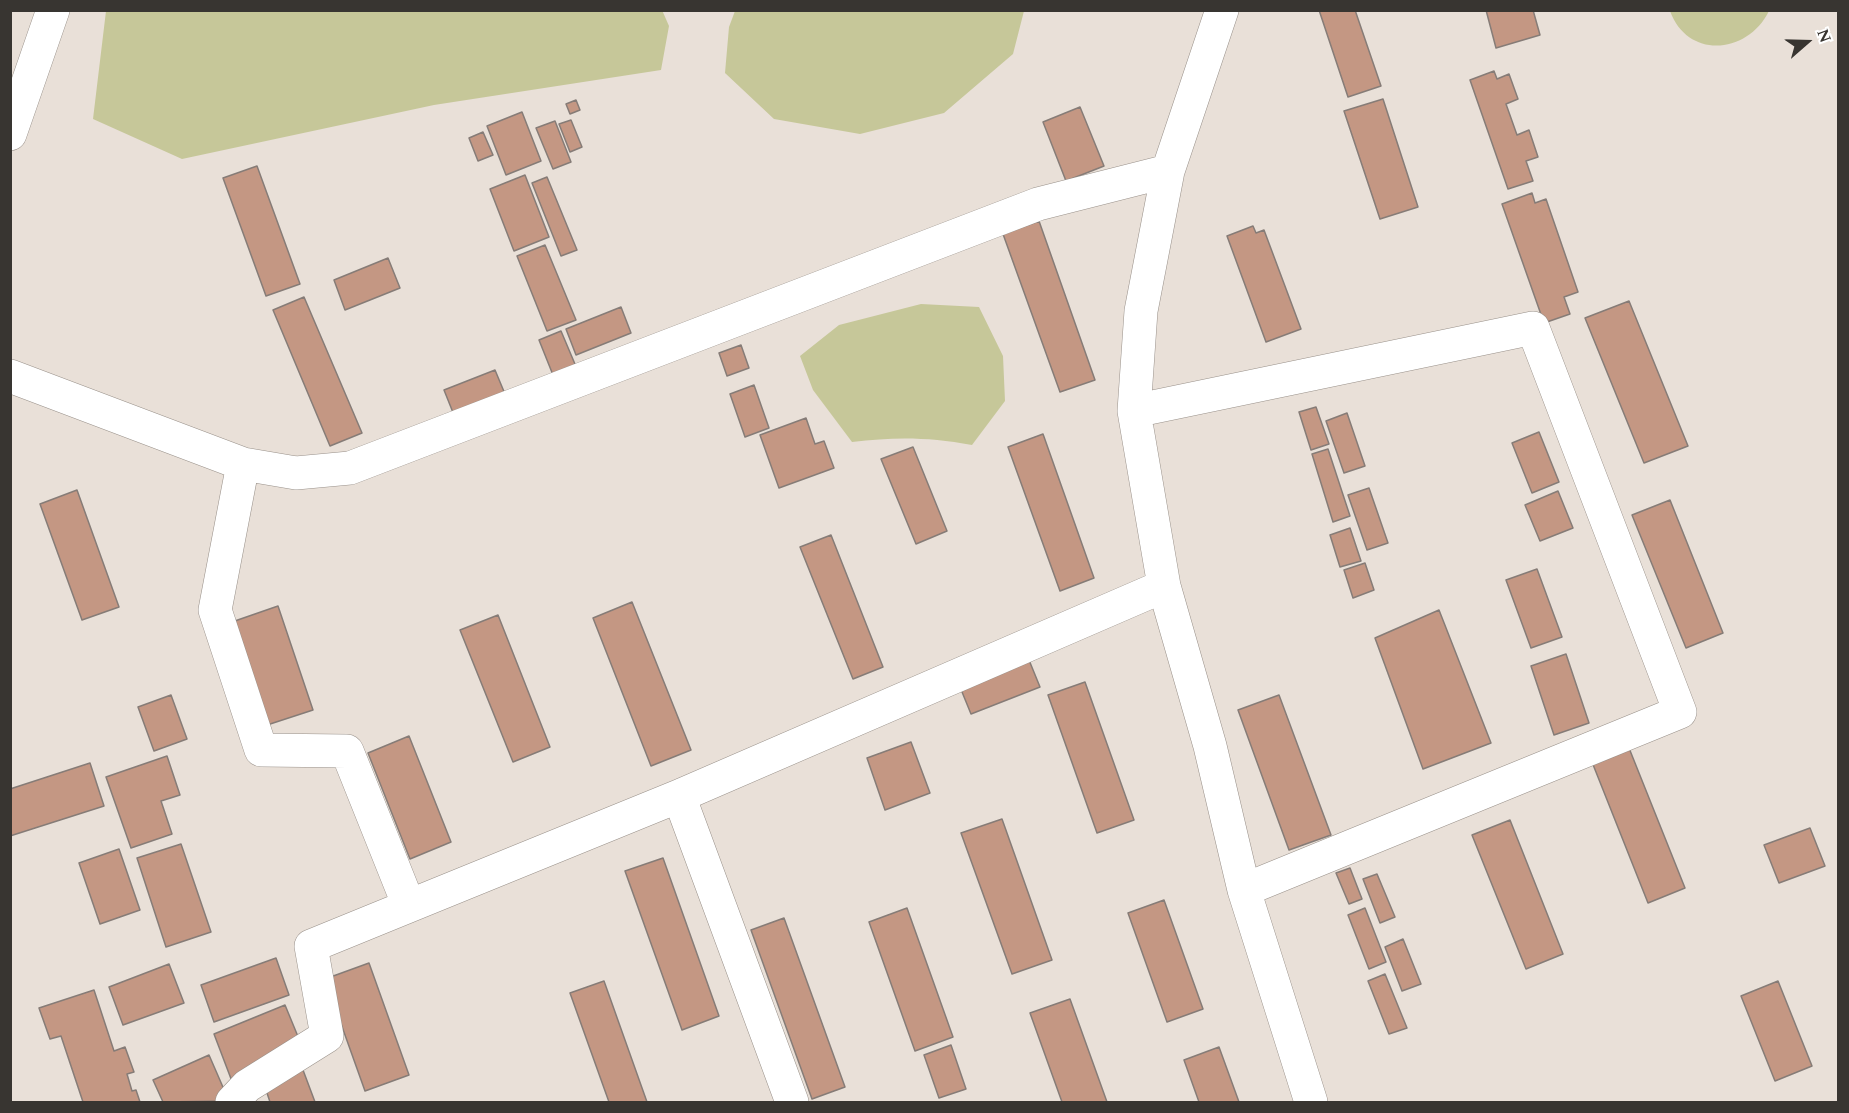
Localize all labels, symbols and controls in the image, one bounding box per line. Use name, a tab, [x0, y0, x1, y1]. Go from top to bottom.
north arrow	[1777, 12, 1837, 72]
text: N	[1810, 26, 1837, 46]

